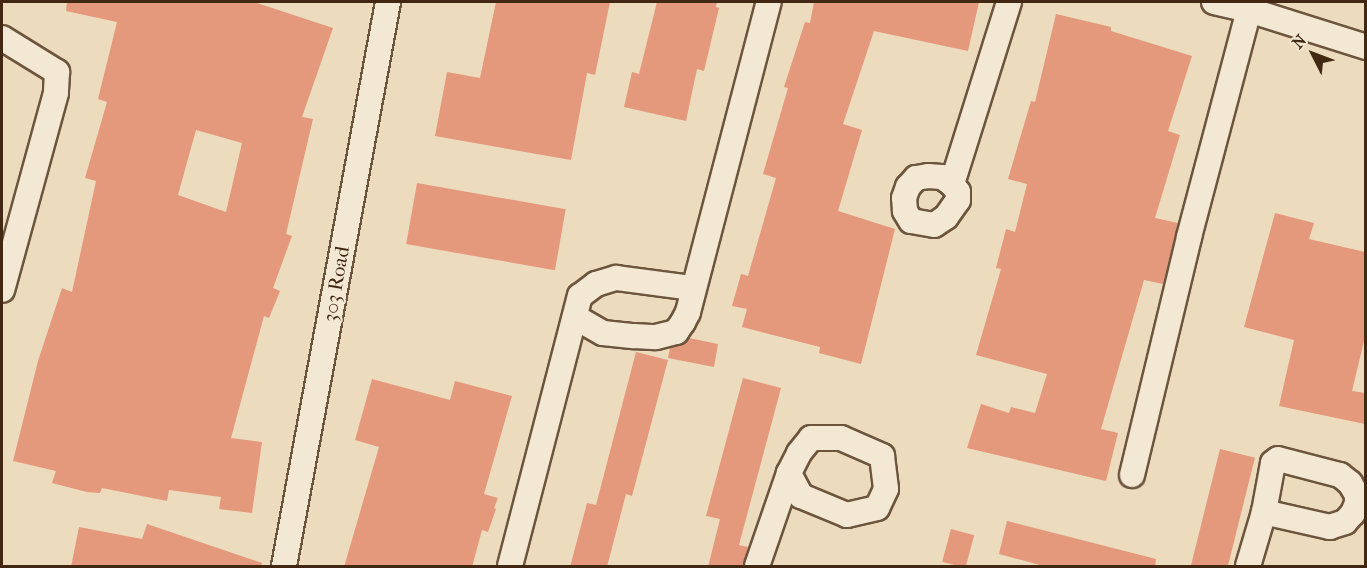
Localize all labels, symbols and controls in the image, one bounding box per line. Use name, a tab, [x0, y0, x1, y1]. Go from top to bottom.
north arrow	[1283, 24, 1343, 84]
text: N	[1288, 31, 1310, 52]
street label: 303 Road	[318, 244, 354, 324]

